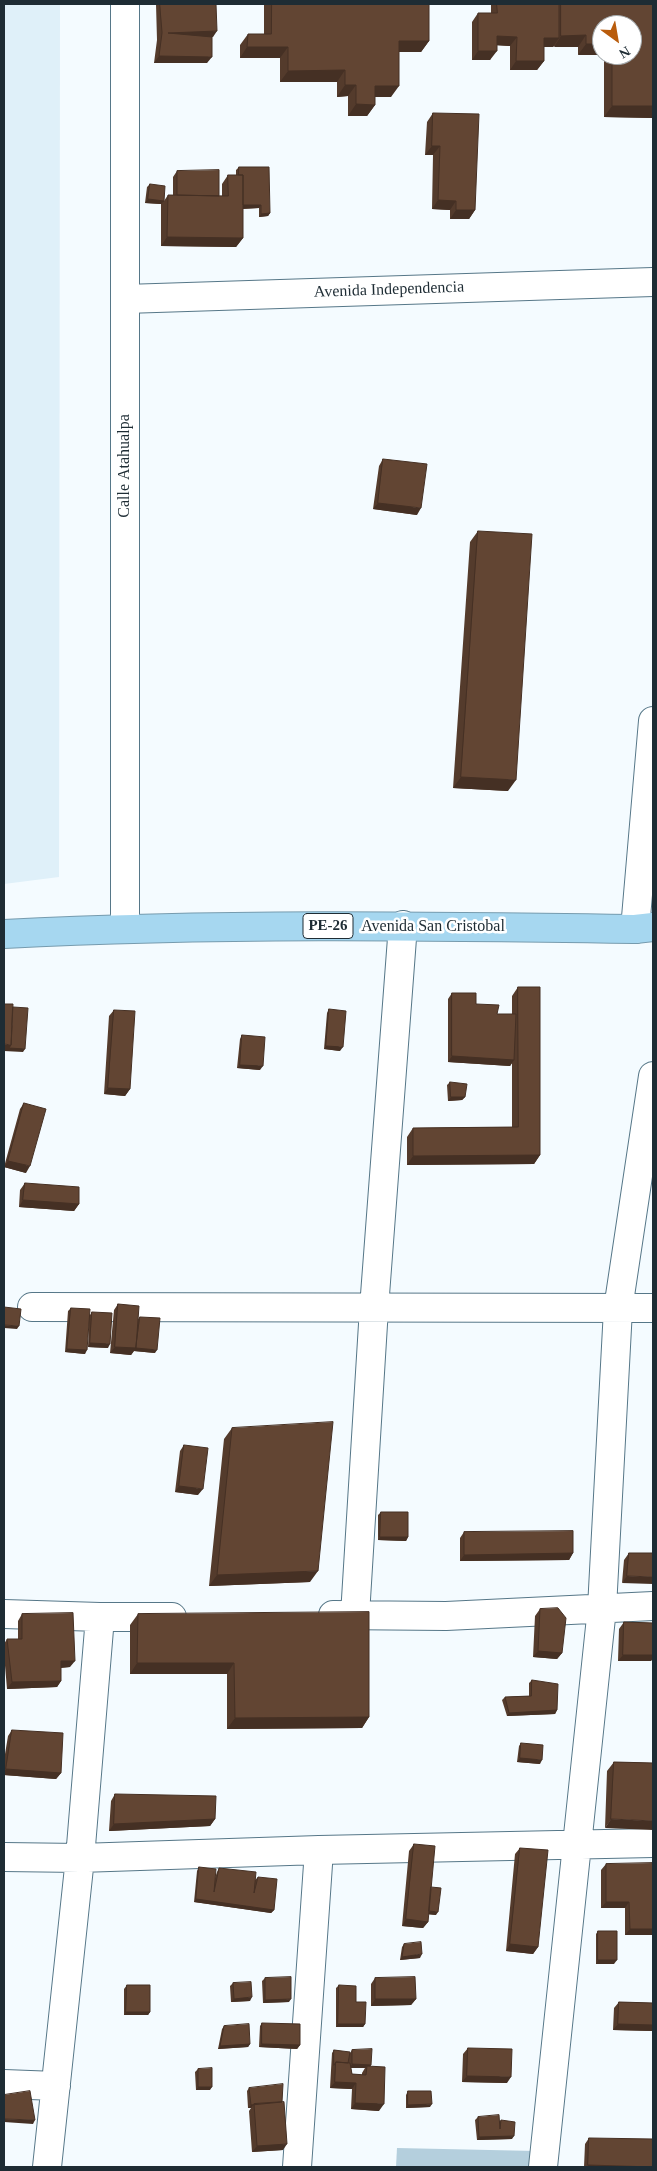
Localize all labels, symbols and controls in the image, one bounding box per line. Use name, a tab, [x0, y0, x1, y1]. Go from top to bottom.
north arrow	[592, 15, 642, 65]
text: N	[616, 43, 633, 61]
street label: Avenida Independencia	[314, 278, 464, 302]
street label: Calle Atahualpa	[115, 414, 135, 518]
road number: PE-26	[303, 914, 353, 938]
street label: Avenida San Cristobal	[361, 917, 505, 937]

